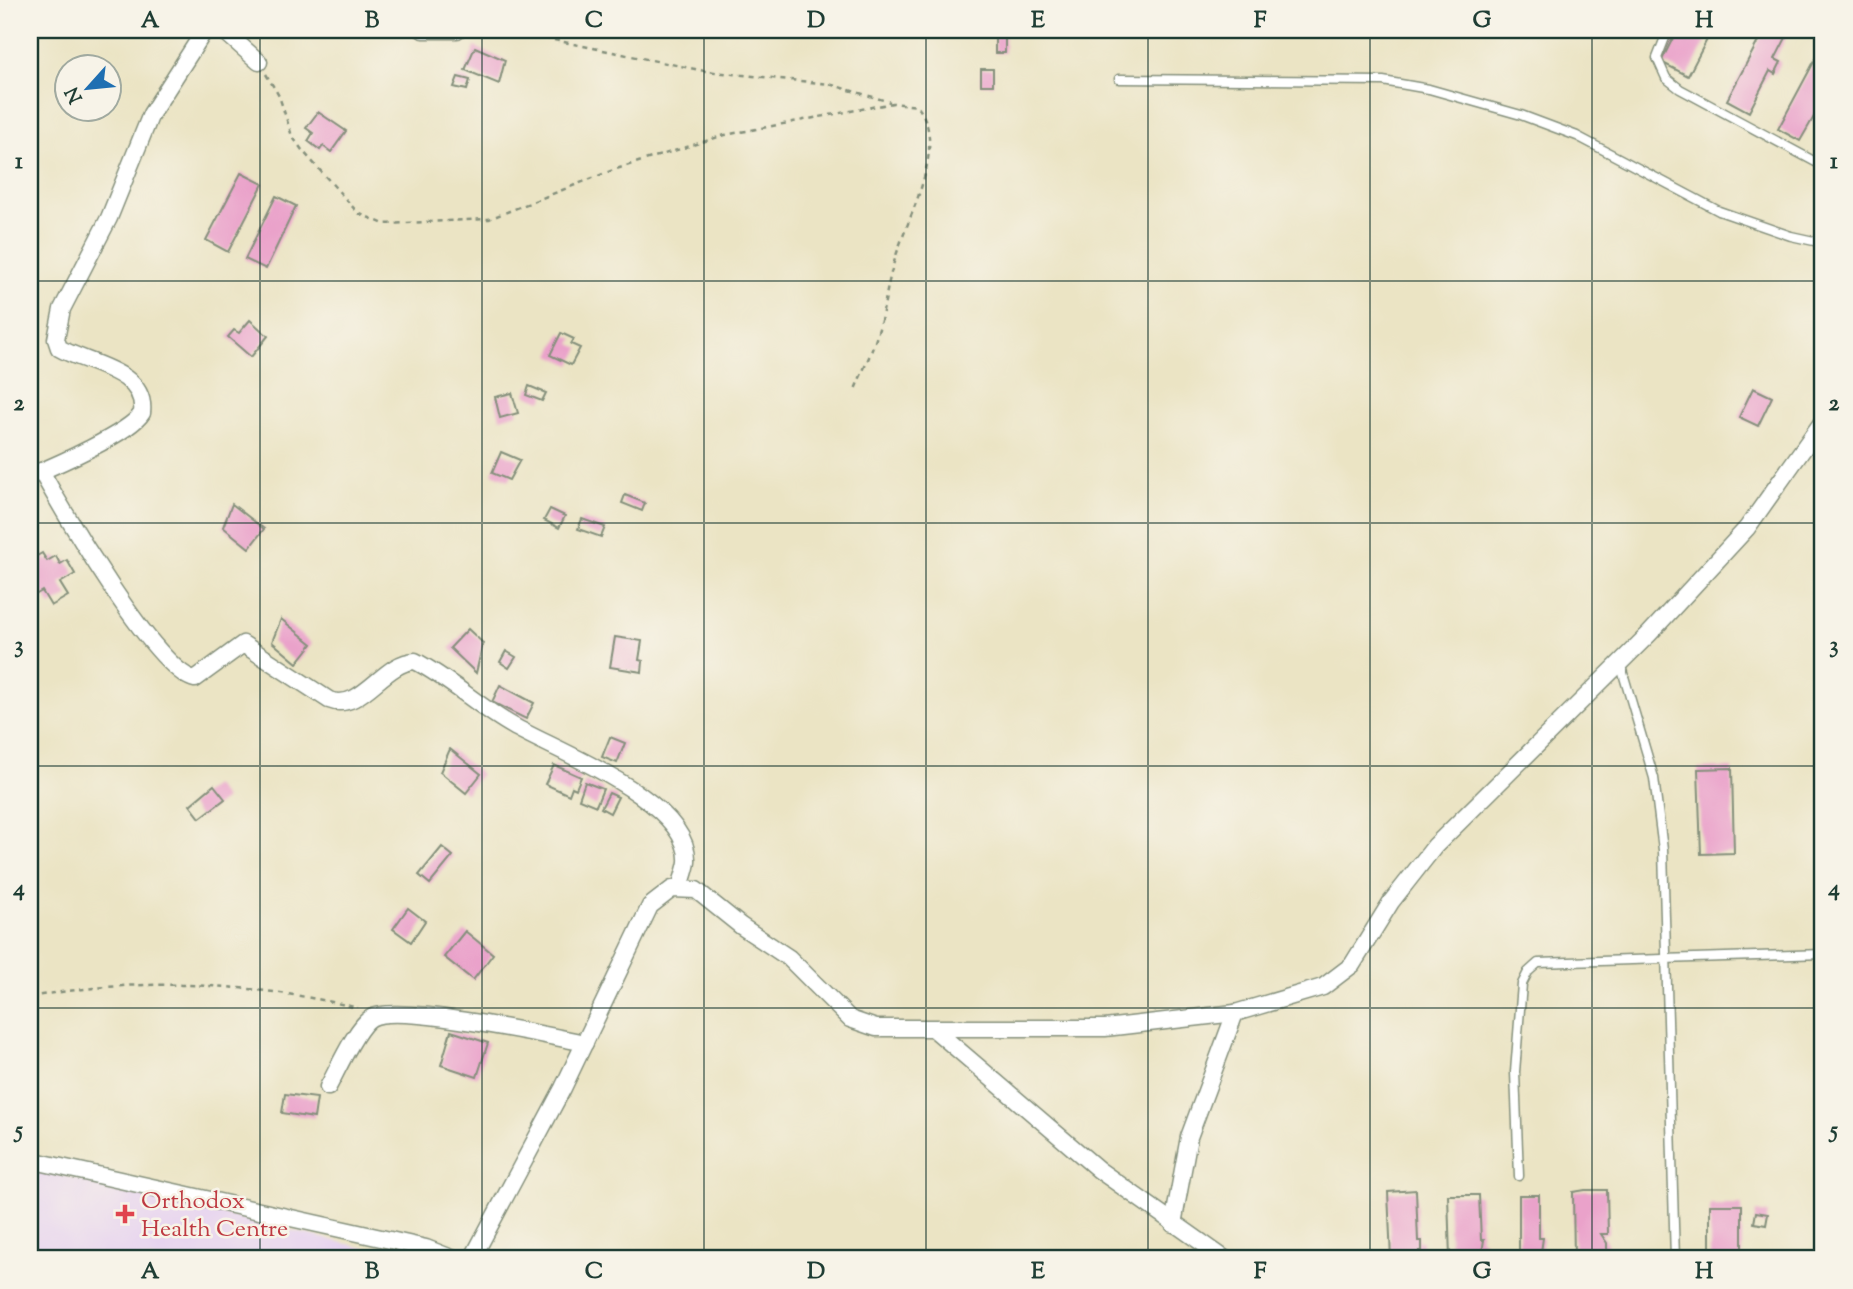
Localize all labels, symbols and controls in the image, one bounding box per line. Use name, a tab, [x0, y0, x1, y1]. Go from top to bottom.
text: A	[141, 5, 160, 38]
text: B	[365, 5, 380, 38]
text: C	[585, 5, 603, 38]
text: D	[807, 5, 825, 38]
text: E	[1031, 5, 1045, 38]
text: F	[1254, 5, 1267, 38]
text: G	[1473, 5, 1492, 38]
text: H	[1695, 5, 1714, 38]
north arrow	[52, 52, 122, 122]
text: N	[60, 82, 91, 107]
text: 1	[15, 146, 23, 179]
text: 1	[1830, 146, 1838, 179]
text: 2	[14, 388, 25, 421]
text: 2	[1829, 388, 1840, 421]
text: 3	[14, 630, 24, 663]
text: 3	[1829, 630, 1839, 663]
text: 4	[12, 873, 25, 906]
text: 4	[1827, 873, 1840, 906]
text: 5	[13, 1115, 23, 1148]
text: 5	[1828, 1115, 1838, 1148]
place label: Orthodox Health Centre	[141, 1185, 288, 1247]
marker: Orthodox Health Centre	[115, 1204, 135, 1224]
text: A	[141, 1256, 160, 1289]
text: B	[365, 1256, 380, 1289]
text: C	[585, 1256, 603, 1289]
text: D	[807, 1256, 825, 1289]
text: E	[1031, 1256, 1045, 1289]
text: F	[1254, 1256, 1267, 1289]
text: G	[1473, 1256, 1492, 1289]
text: H	[1695, 1256, 1714, 1289]

